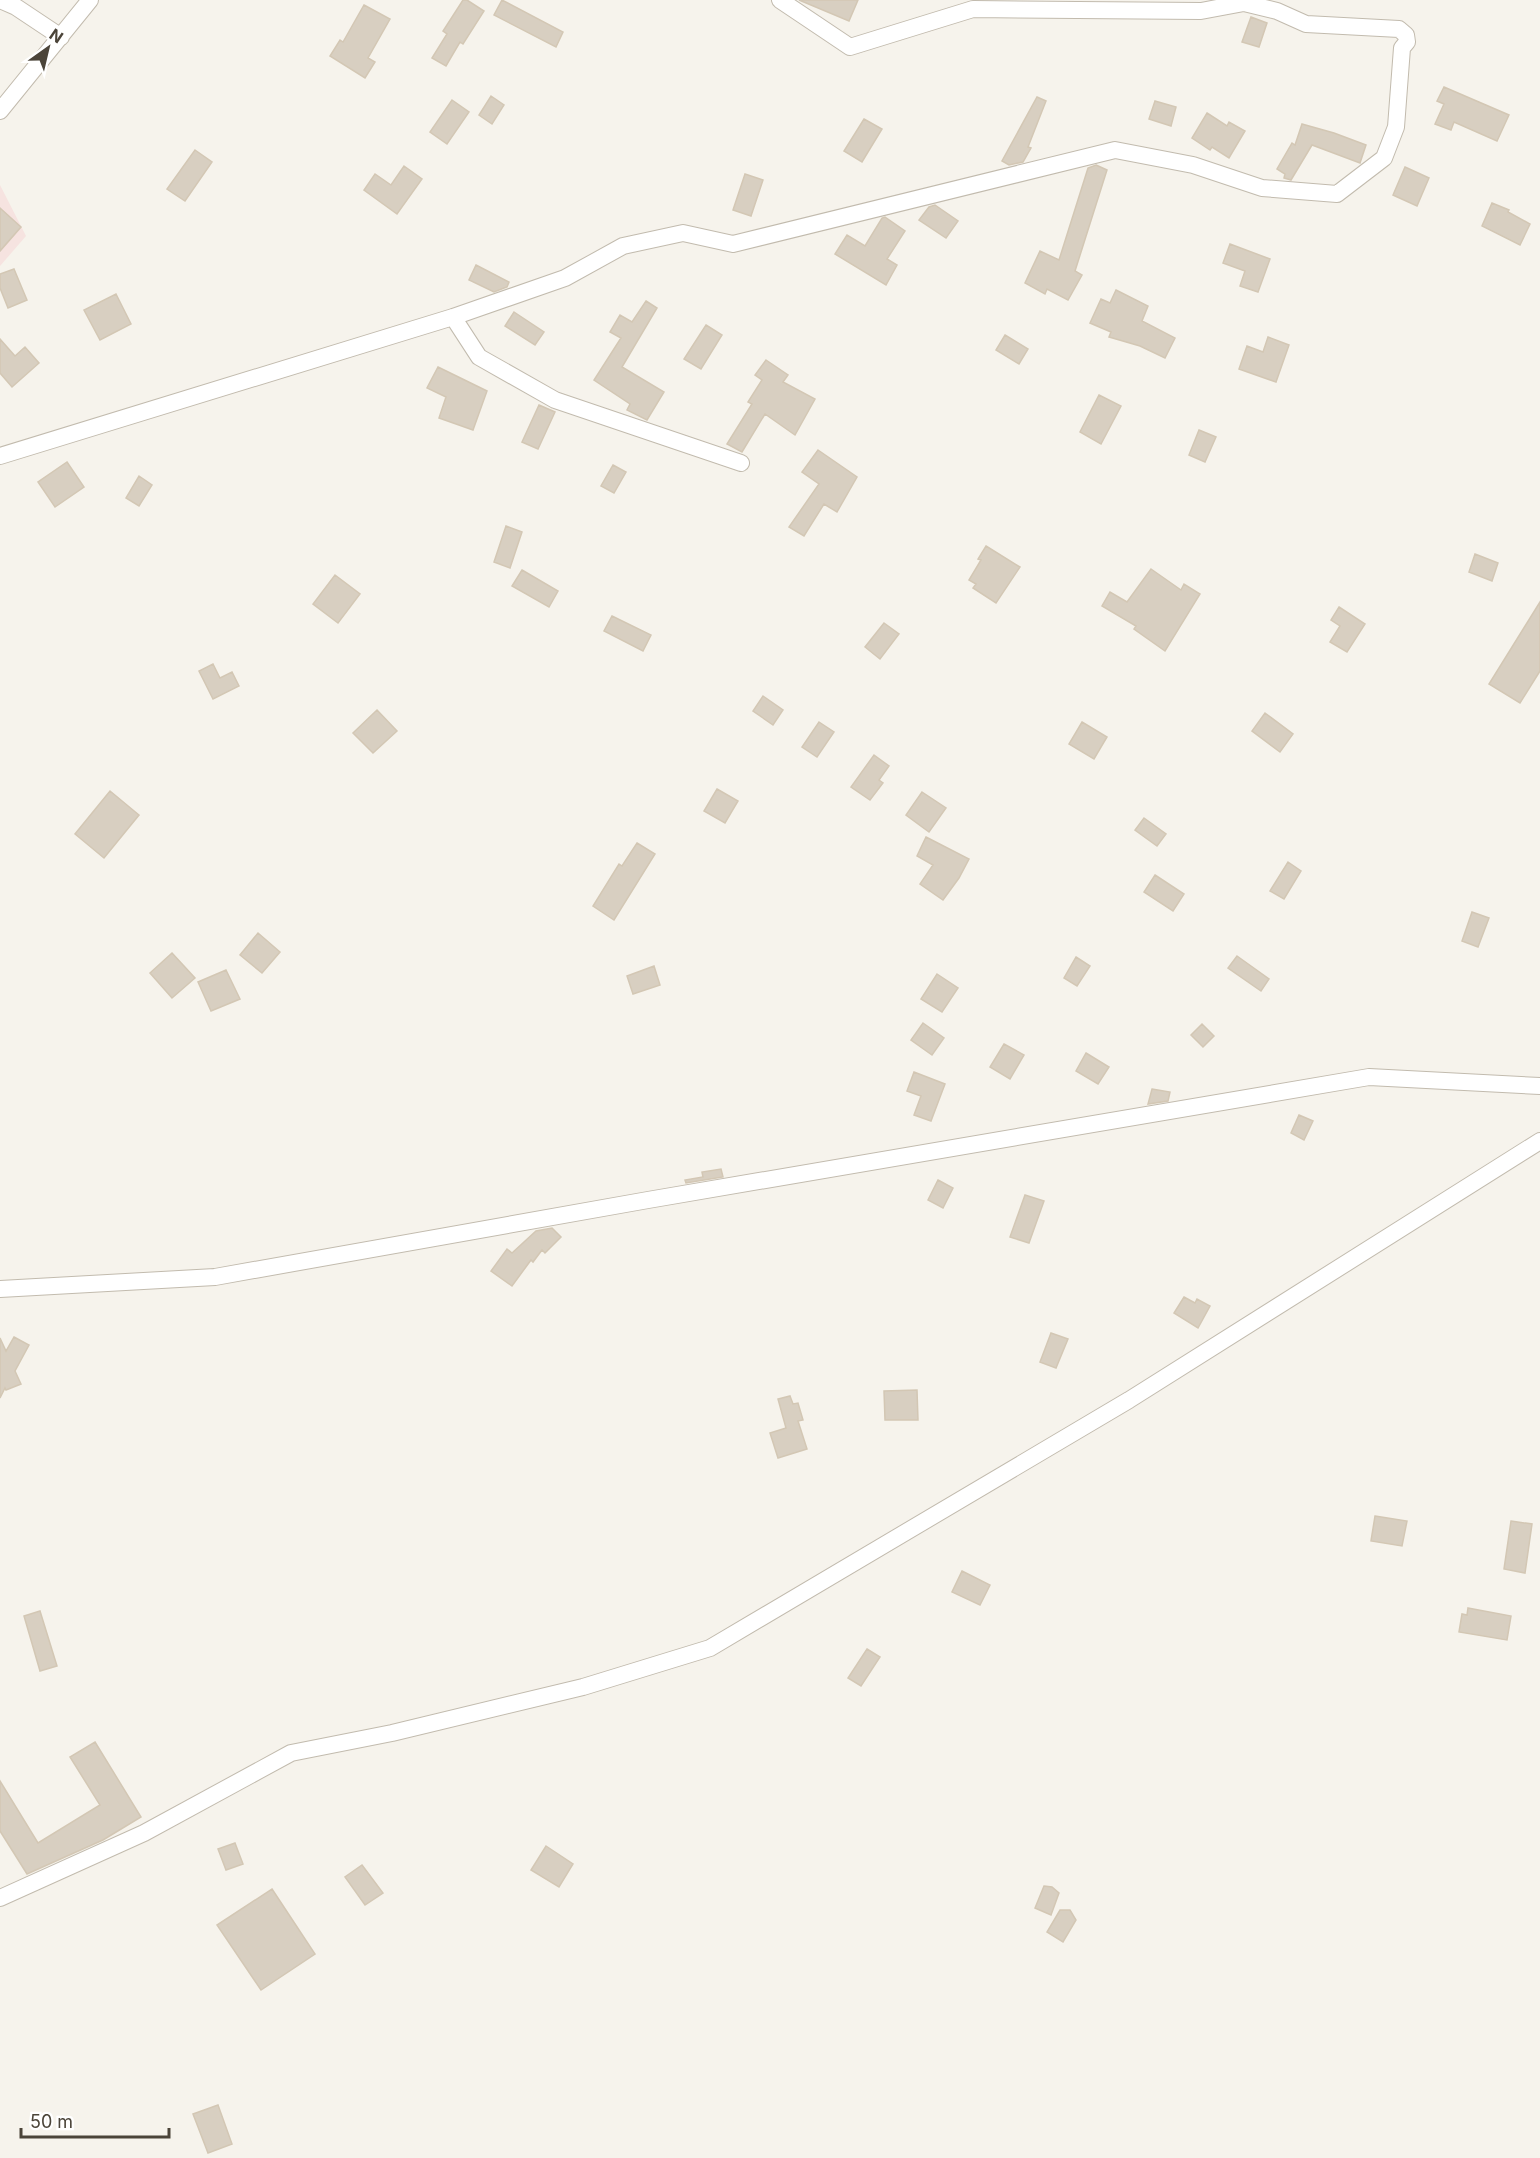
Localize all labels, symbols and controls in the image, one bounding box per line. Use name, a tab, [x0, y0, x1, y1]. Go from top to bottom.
north arrow	[18, 18, 78, 78]
text: N	[46, 24, 67, 47]
scale bar	[21, 2101, 170, 2139]
text: 50 m	[30, 2111, 73, 2132]

